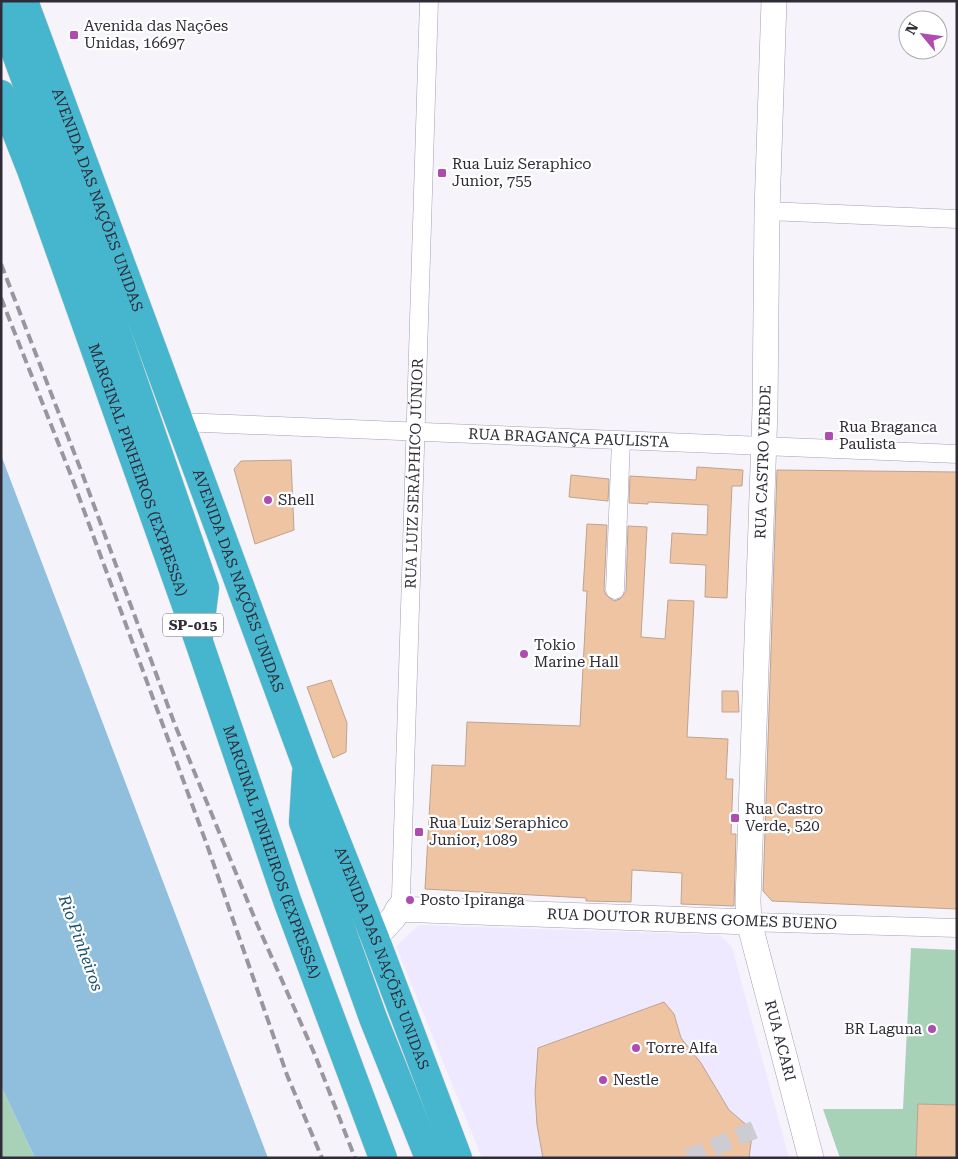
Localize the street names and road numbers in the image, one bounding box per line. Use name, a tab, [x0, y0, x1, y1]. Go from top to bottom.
street label: AVENIDA DAS NAÇÕES UNIDAS	[48, 86, 147, 314]
street label: MARGINAL PINHEIROS (EXPRESSA)	[84, 341, 191, 599]
street label: RUA LUIZ SERÁPHICO JÚNIOR	[402, 357, 427, 589]
street label: RUA CASTRO VERDE	[751, 385, 775, 539]
street label: RUA BRAGANÇA PAULISTA	[468, 425, 670, 451]
street label: AVENIDA DAS NAÇÕES UNIDAS	[189, 466, 288, 695]
road number: SP-015	[163, 614, 223, 636]
street label: MARGINAL PINHEIROS (EXPRESSA)	[219, 723, 324, 981]
street label: AVENIDA DAS NAÇÕES UNIDAS	[331, 844, 433, 1072]
street label: RUA DOUTOR RUBENS GOMES BUENO	[546, 905, 838, 933]
street label: RUA ACARI	[761, 998, 799, 1083]

